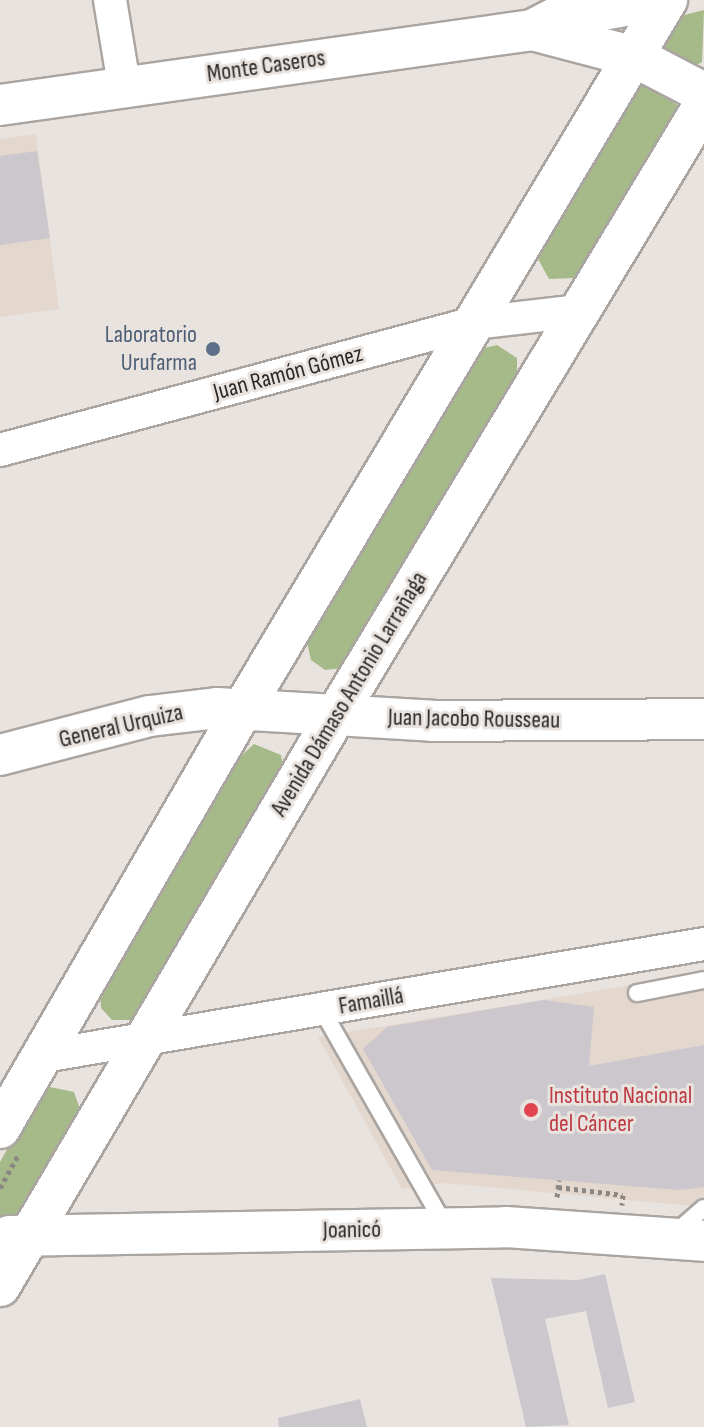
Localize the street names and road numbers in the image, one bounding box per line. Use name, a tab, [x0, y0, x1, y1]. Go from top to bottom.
street label: Monte Caseros	[205, 43, 327, 89]
street label: Juan Ramón Gómez	[210, 339, 366, 407]
street label: Avenida Dámaso Antonio Larrañaga	[265, 567, 433, 821]
street label: General Urquiza	[56, 698, 186, 754]
street label: Juan Jacobo Rousseau	[388, 703, 560, 735]
street label: Famaillá	[336, 981, 406, 1021]
street label: Joanicó	[323, 1215, 381, 1245]

